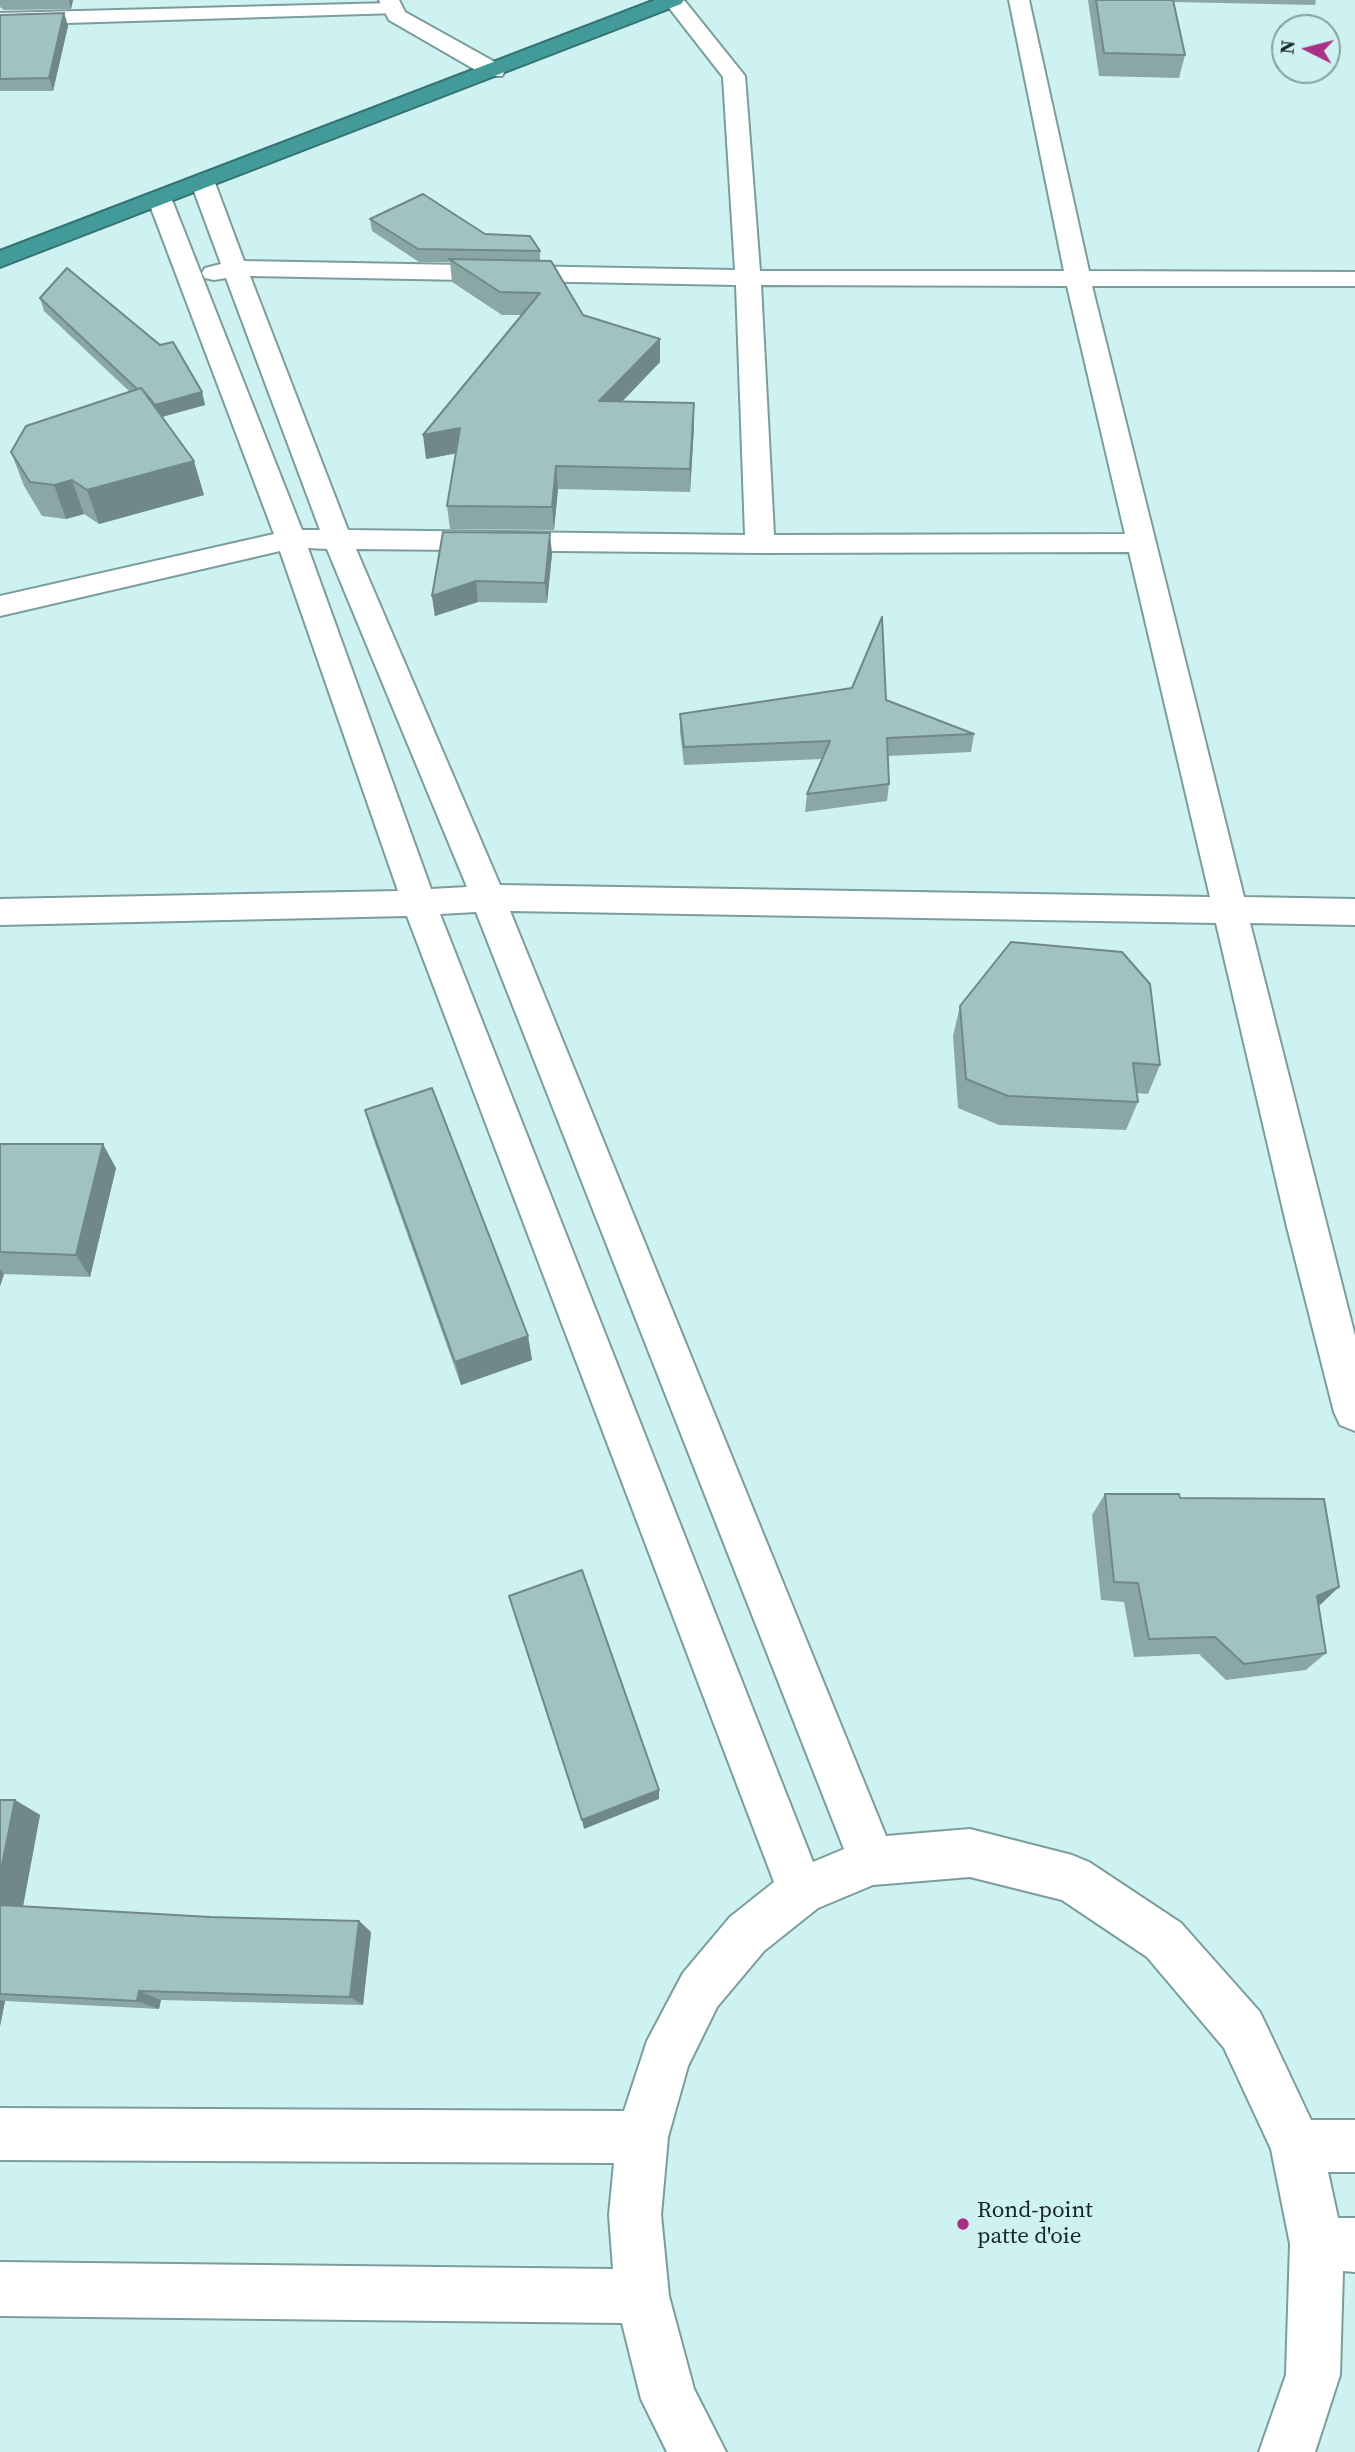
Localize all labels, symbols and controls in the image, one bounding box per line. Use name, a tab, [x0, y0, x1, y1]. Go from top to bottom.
north arrow	[1271, 14, 1341, 84]
text: N	[1273, 39, 1301, 55]
place label: Rond-point patte d'oie	[977, 2197, 1093, 2251]
marker: Rond-point patte d'oie	[955, 2216, 971, 2232]

